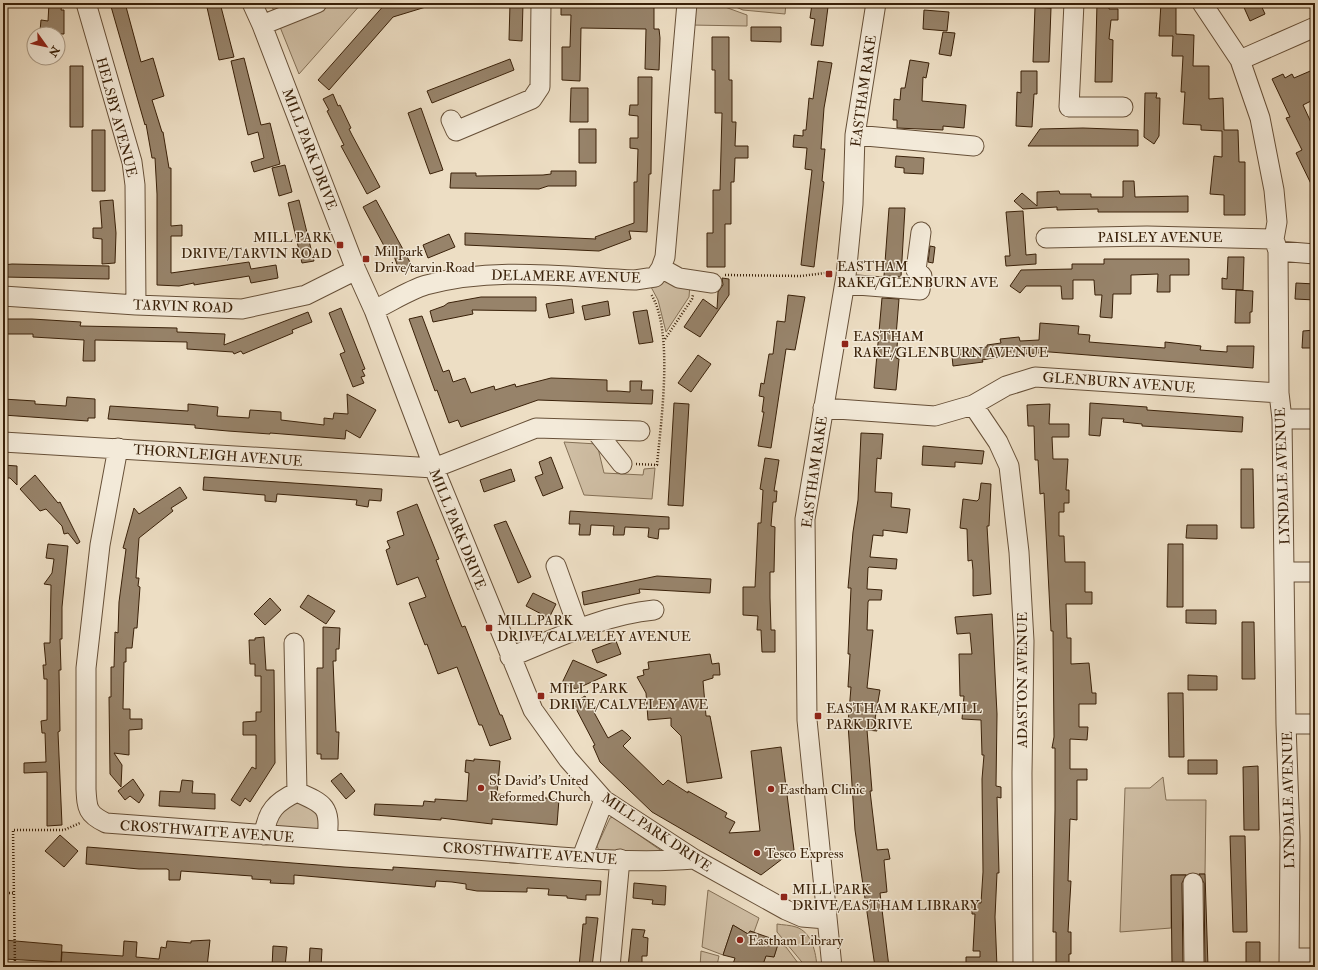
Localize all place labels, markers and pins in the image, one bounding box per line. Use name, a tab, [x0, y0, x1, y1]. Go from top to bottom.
place label: MILL PARK DRIVE/TARVIN ROAD	[181, 229, 332, 262]
marker: MILL PARK DRIVE/TARVIN ROAD	[335, 240, 345, 250]
place label: Millpark Drive/tarvin Road	[374, 243, 475, 276]
marker: Millpark Drive/tarvin Road	[361, 254, 371, 264]
place label: EASTHAM RAKE/GLENBURN AVE	[837, 258, 998, 291]
marker: EASTHAM RAKE/GLENBURN AVE	[824, 269, 834, 279]
place label: EASTHAM RAKE/GLENBURN AVENUE	[853, 328, 1049, 361]
marker: EASTHAM RAKE/GLENBURN AVENUE	[840, 339, 850, 349]
place label: MILLPARK DRIVE/CALVELEY AVENUE	[497, 612, 691, 645]
marker: MILLPARK DRIVE/CALVELEY AVENUE	[484, 623, 494, 633]
place label: MILL PARK DRIVE/CALVELEY AVE	[549, 680, 708, 713]
marker: MILL PARK DRIVE/CALVELEY AVE	[536, 691, 546, 701]
place label: EASTHAM RAKE/MILL PARK DRIVE	[826, 700, 982, 733]
marker: EASTHAM RAKE/MILL PARK DRIVE	[813, 711, 823, 721]
place label: St David's United Reformed Church	[489, 772, 591, 805]
place label: Eastham Clinic	[779, 781, 866, 798]
marker: St David's United Reformed Church	[476, 783, 486, 793]
marker: Eastham Clinic	[766, 784, 776, 794]
place label: Tesco Express	[765, 845, 844, 863]
marker: Tesco Express	[752, 848, 762, 858]
place label: MILL PARK DRIVE/EASTHAM LIBRARY	[792, 881, 980, 914]
marker: MILL PARK DRIVE/EASTHAM LIBRARY	[779, 892, 789, 902]
place label: Eastham Library	[748, 932, 844, 950]
marker: Eastham Library	[735, 935, 745, 945]

